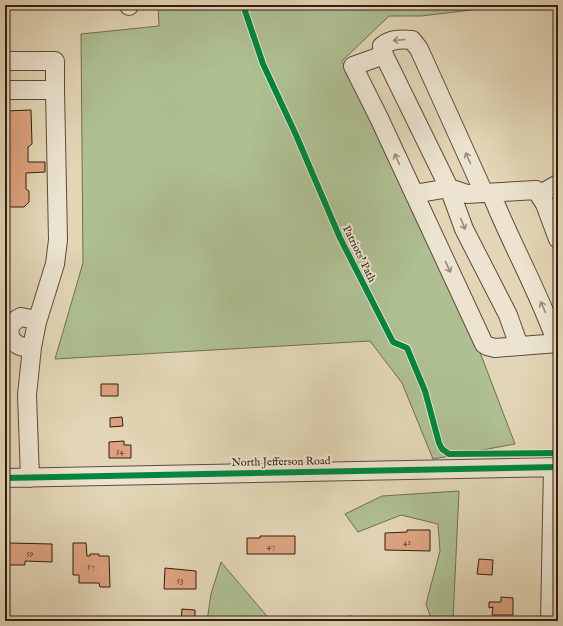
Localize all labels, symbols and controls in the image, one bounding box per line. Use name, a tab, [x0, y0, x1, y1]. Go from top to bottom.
one-way arrow	[393, 37, 406, 44]
one-way arrow	[464, 152, 471, 164]
one-way arrow	[393, 153, 401, 165]
one-way arrow	[460, 218, 467, 230]
street label: Patriots' Path	[339, 223, 379, 285]
one-way arrow	[445, 261, 452, 273]
one-way arrow	[539, 302, 546, 314]
house number: 54	[116, 446, 124, 457]
street label: North Jefferson Road	[231, 454, 331, 470]
house number: 41	[403, 537, 411, 548]
house number: 47	[267, 541, 275, 552]
house number: 59	[26, 548, 34, 559]
house number: 57	[87, 561, 95, 572]
house number: 53	[177, 575, 183, 586]

